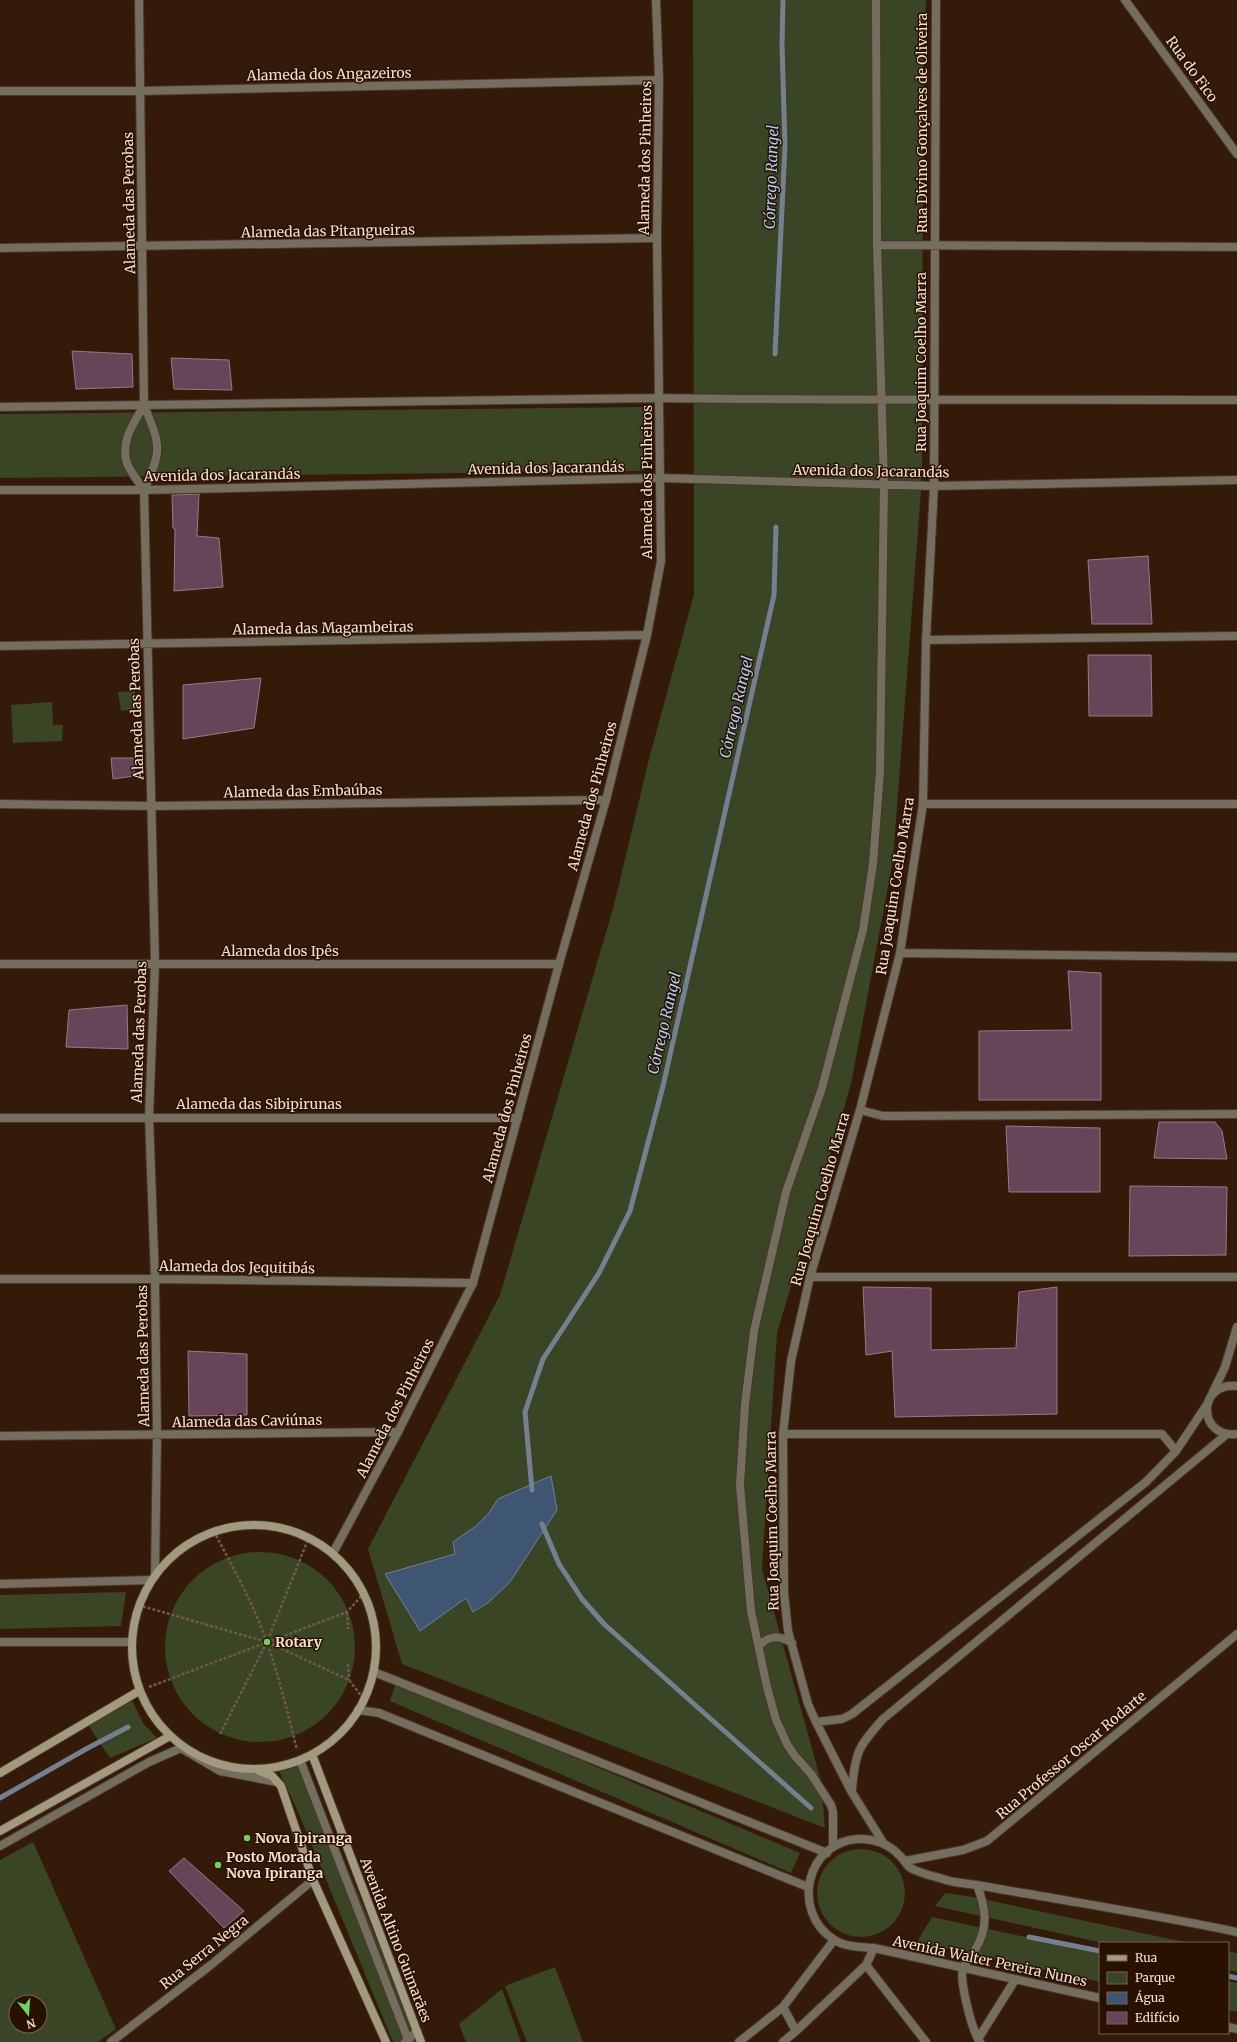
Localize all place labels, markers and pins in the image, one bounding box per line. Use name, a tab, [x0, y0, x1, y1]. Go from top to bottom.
place label: Rotary	[275, 1633, 323, 1651]
marker: Rotary	[262, 1637, 272, 1647]
place label: Nova Ipiranga	[255, 1829, 352, 1847]
marker: Nova Ipiranga	[242, 1833, 252, 1843]
place label: Posto Morada Nova Ipiranga	[226, 1848, 323, 1882]
marker: Posto Morada Nova Ipiranga	[213, 1860, 223, 1870]

